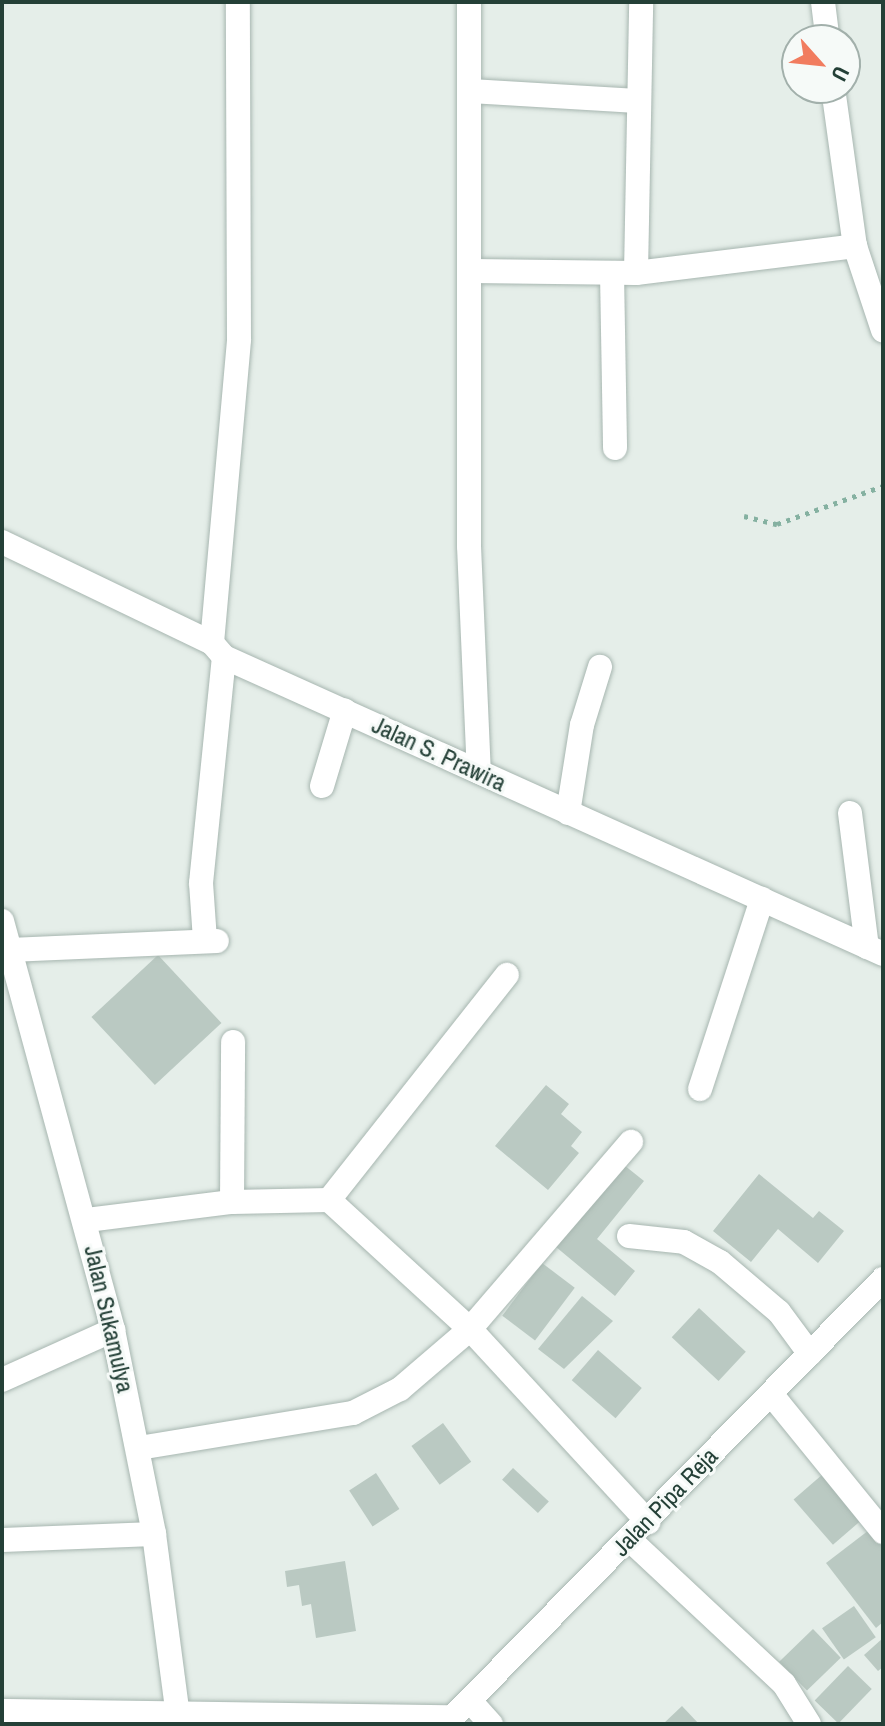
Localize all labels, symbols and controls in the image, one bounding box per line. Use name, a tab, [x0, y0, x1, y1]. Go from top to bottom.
north arrow	[781, 24, 861, 104]
text: U	[824, 61, 857, 87]
street label: Jalan S. Prawira	[367, 710, 511, 798]
street label: Jalan Sukamulya	[78, 1243, 140, 1395]
street label: Jalan Pipa Reja	[606, 1442, 724, 1562]

